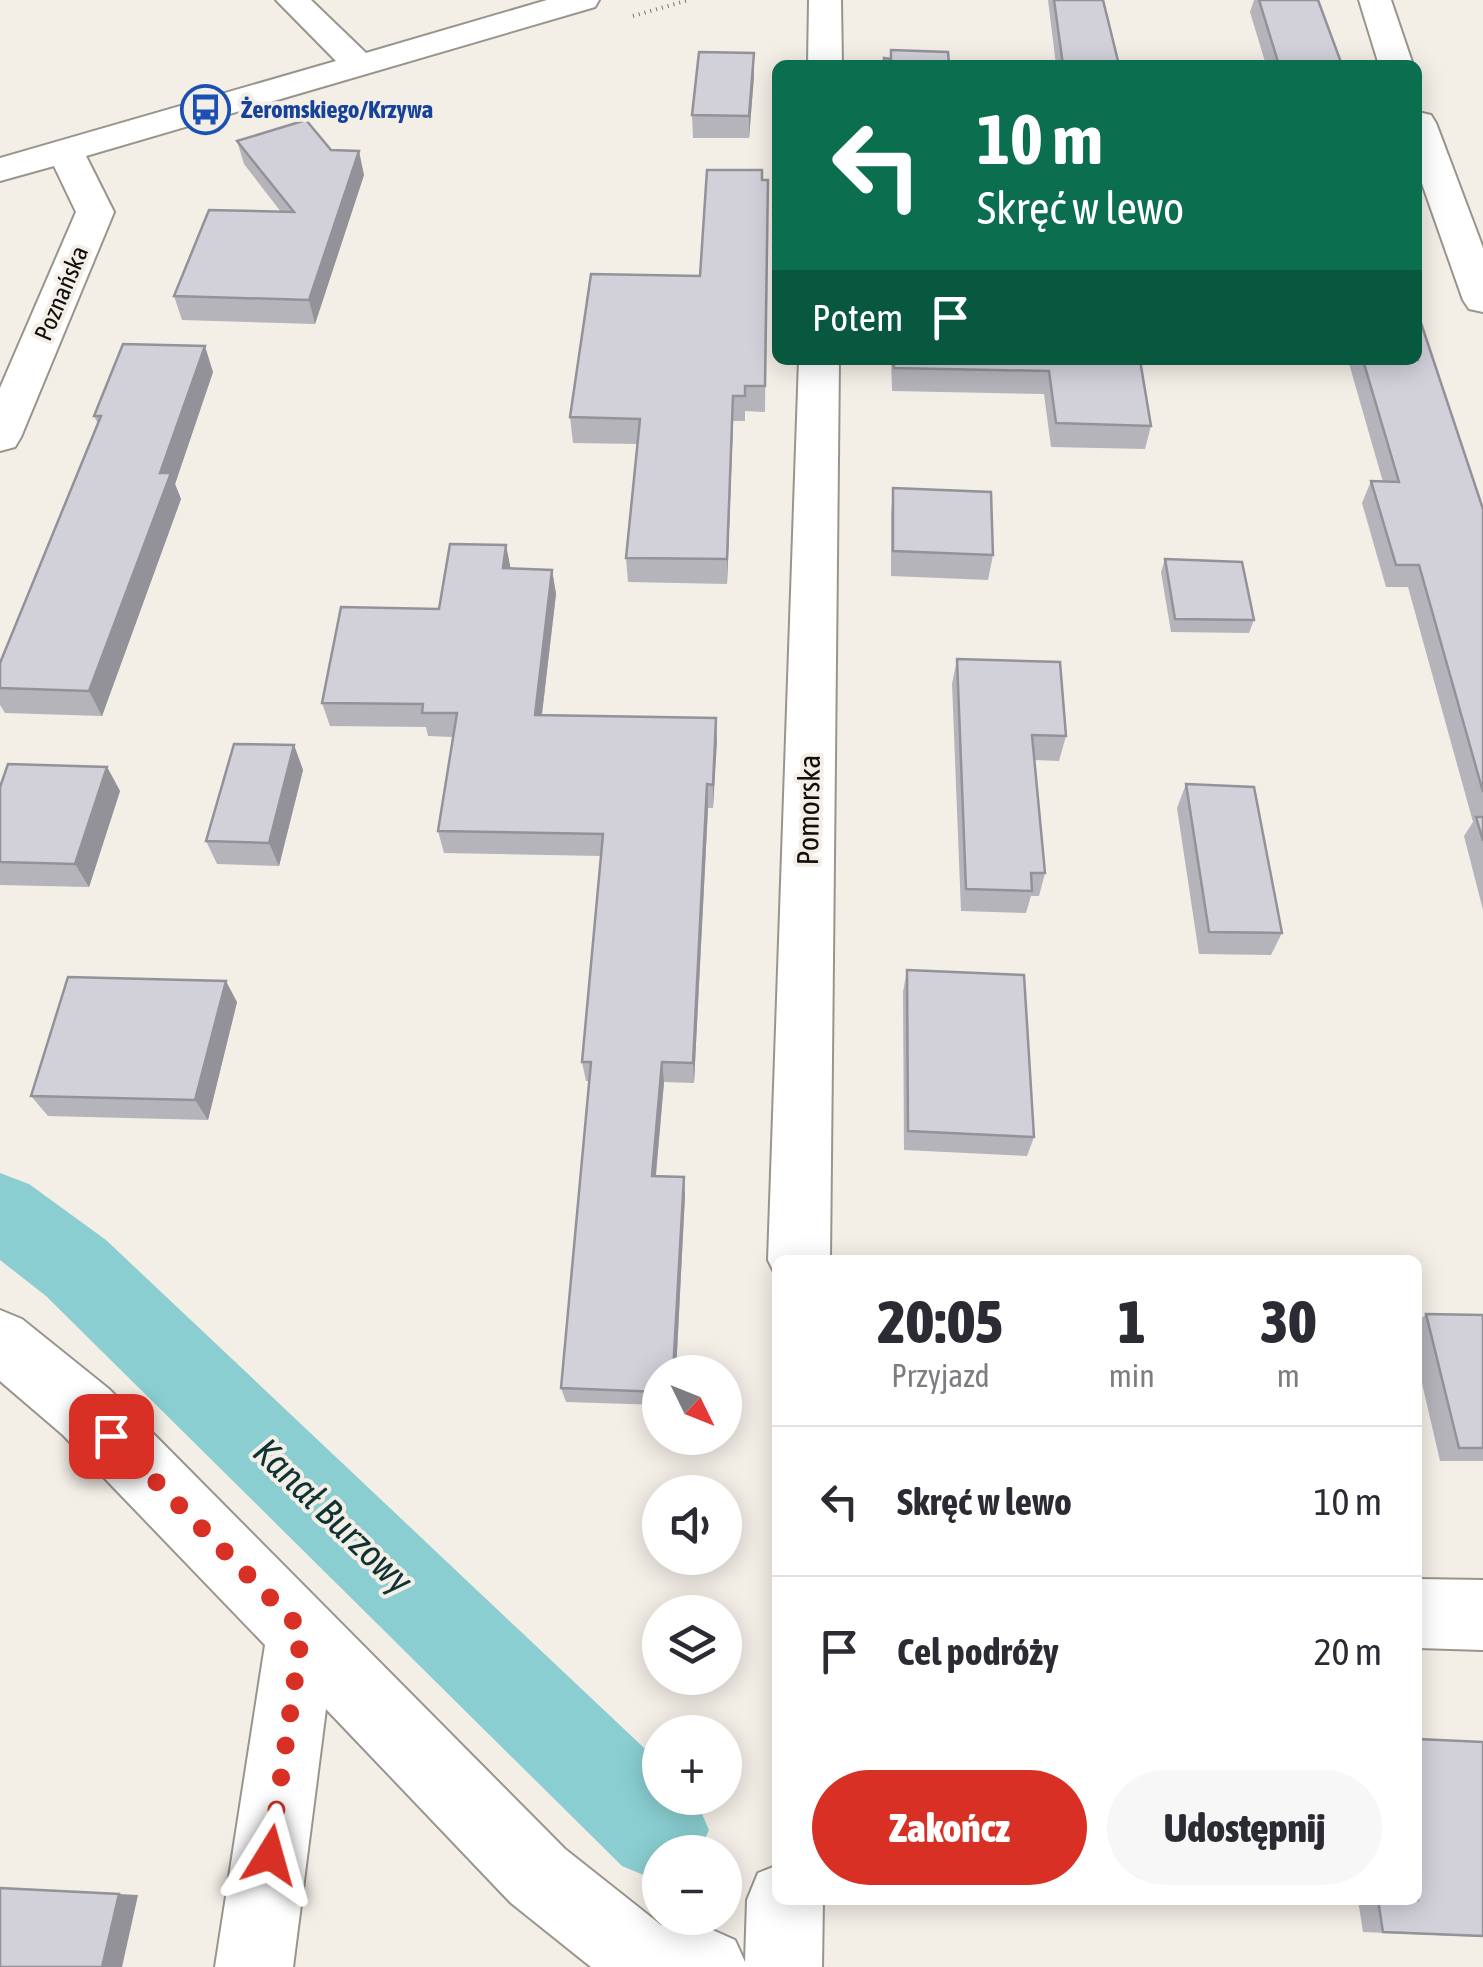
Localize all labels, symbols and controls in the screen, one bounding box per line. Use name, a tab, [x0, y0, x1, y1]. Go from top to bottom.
bus stop icon: Żeromskiego/Krzywa	[180, 83, 232, 135]
place label: Żeromskiego/Krzywa	[241, 95, 433, 123]
text: 10 m	[977, 99, 1103, 179]
icon: left	[812, 100, 942, 230]
text: Skręć w lewo	[977, 182, 1184, 234]
street label: Poznańska	[29, 242, 93, 344]
icon: arrive	[923, 290, 978, 345]
text: Potem	[812, 296, 903, 339]
street label: Pomorska	[790, 754, 826, 866]
text: 20:05	[877, 1287, 1003, 1356]
text: 1	[1118, 1287, 1146, 1356]
text: 30	[1260, 1287, 1317, 1356]
north arrow	[642, 1355, 742, 1455]
map controls	[642, 1355, 742, 1935]
text: Przyjazd	[891, 1357, 990, 1394]
text: min	[1109, 1357, 1155, 1394]
text: m	[1277, 1357, 1300, 1394]
pin	[69, 1394, 154, 1479]
icon: arrive	[84, 1409, 139, 1464]
water label: Kanał Burzowy	[245, 1429, 422, 1602]
icon: left	[812, 1474, 867, 1529]
button: sound	[642, 1475, 742, 1575]
text: Skręć w lewo	[897, 1480, 1072, 1523]
text: 10 m	[1314, 1480, 1382, 1523]
button: layers	[642, 1595, 742, 1695]
icon: arrive	[812, 1624, 867, 1679]
text: Cel podróży	[897, 1630, 1059, 1673]
text: 20 m	[1314, 1630, 1382, 1673]
button: +	[642, 1715, 742, 1815]
button: Zakończ	[812, 1770, 1087, 1885]
button: Udostępnij	[1107, 1770, 1382, 1885]
position arrow	[218, 1803, 322, 1907]
button: −	[642, 1835, 742, 1935]

